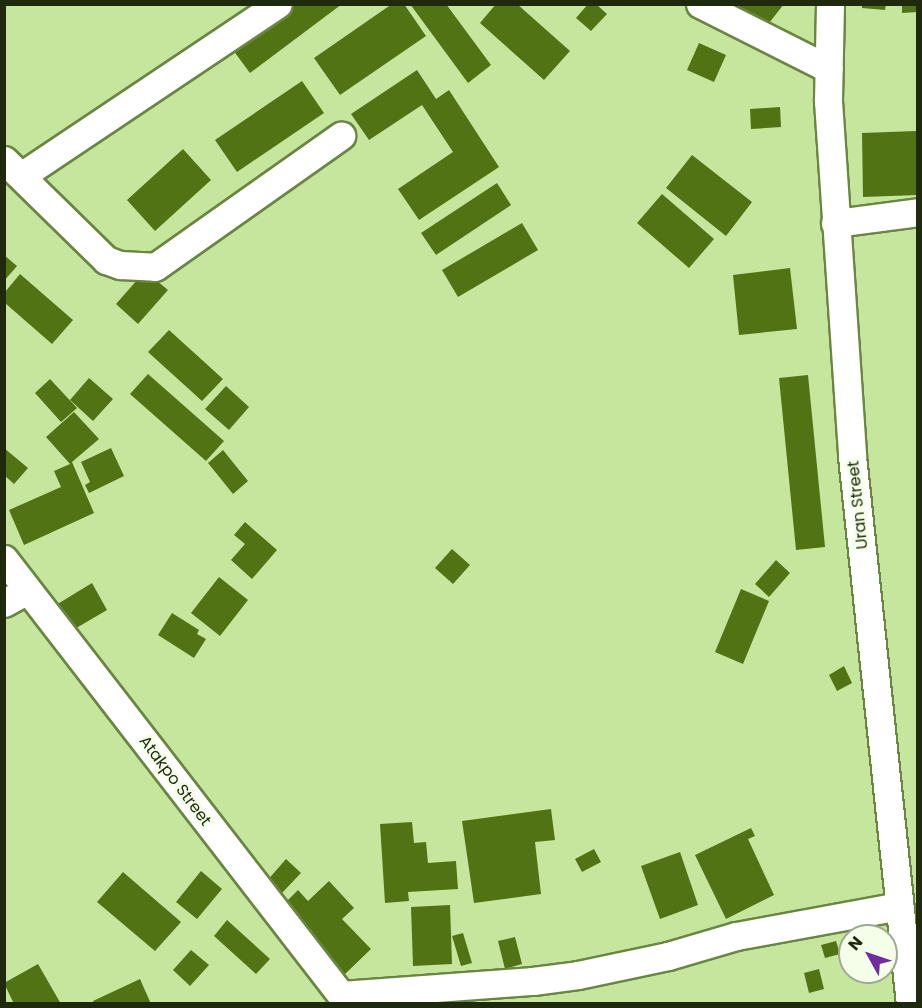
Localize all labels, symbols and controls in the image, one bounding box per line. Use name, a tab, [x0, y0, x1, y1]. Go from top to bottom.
street label: Uran Street	[844, 460, 872, 550]
street label: Atakpo Street	[135, 732, 215, 830]
north arrow	[838, 924, 898, 984]
text: N	[843, 931, 868, 955]

